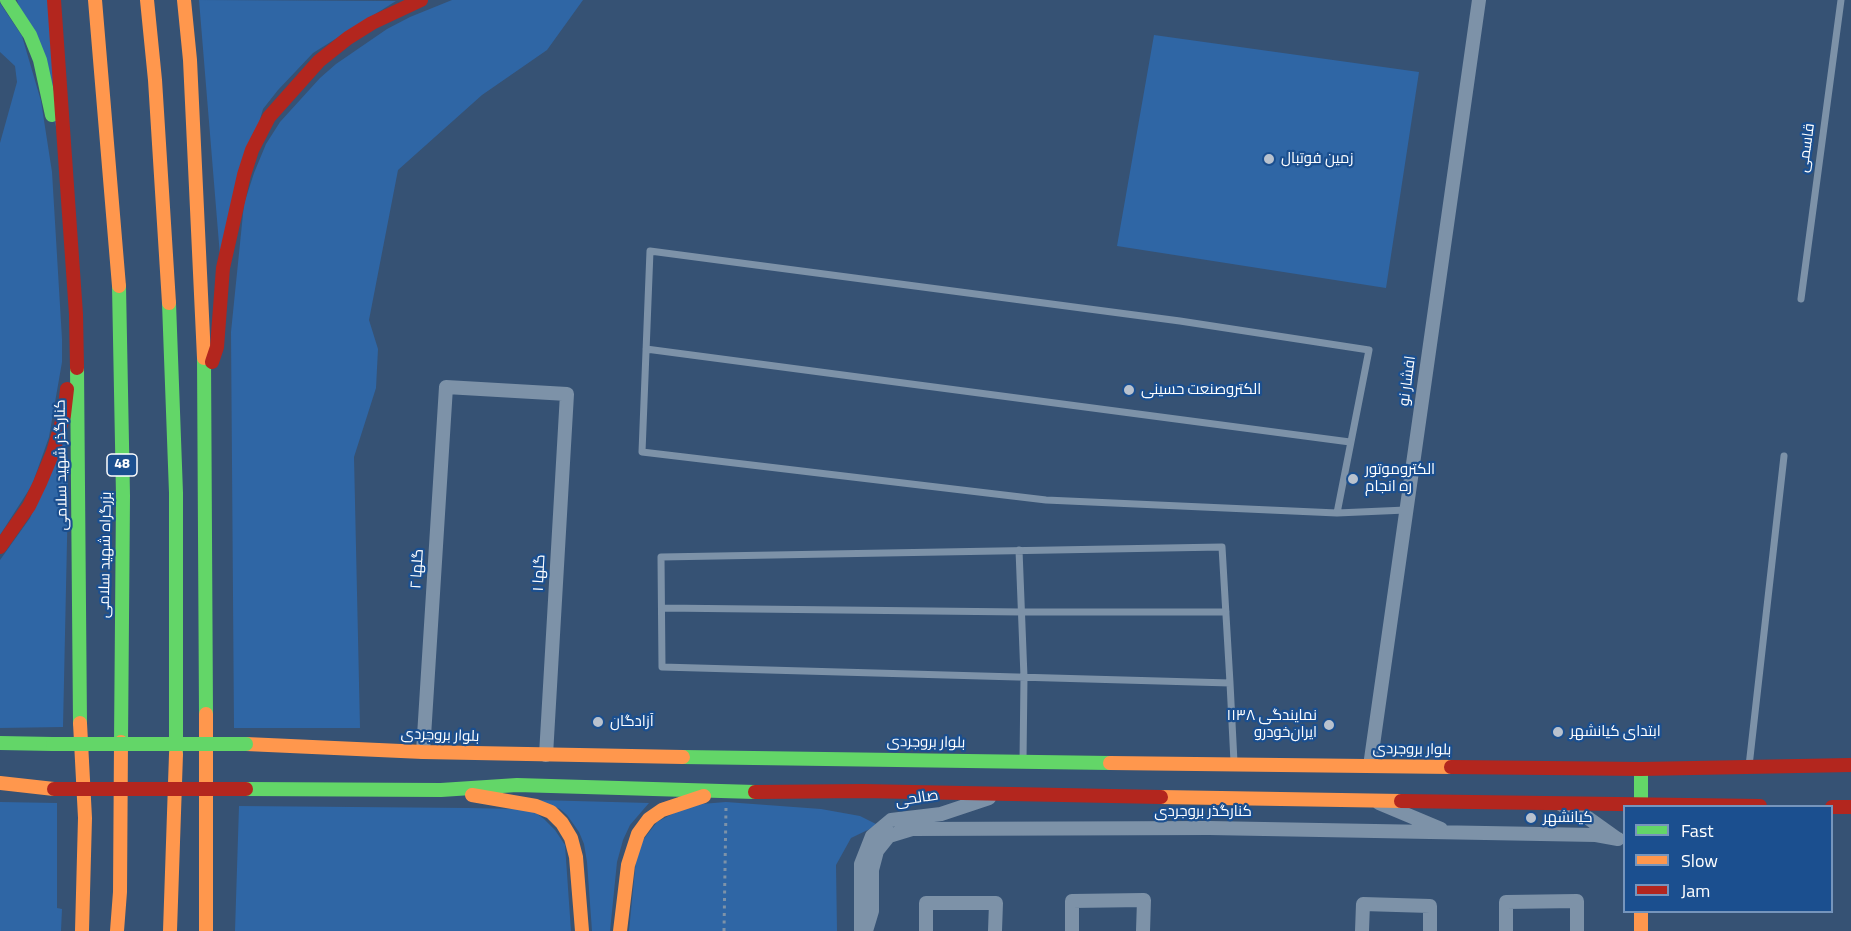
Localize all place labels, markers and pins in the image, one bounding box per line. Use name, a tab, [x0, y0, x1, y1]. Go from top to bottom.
place label: زمین فوتبال	[1281, 150, 1353, 168]
marker: زمین فوتبال	[1262, 152, 1276, 166]
place label: الکتروصنعت حسینی	[1141, 381, 1261, 399]
marker: الکتروصنعت حسینی	[1122, 383, 1136, 397]
place label: الکتروموتور ره انجام	[1365, 461, 1435, 496]
marker: الکتروموتور ره انجام	[1346, 472, 1360, 486]
place label: نمایندگی ۱۱۳۸ ایران‌خودرو	[1227, 707, 1317, 742]
place label: آزادگان	[610, 713, 654, 731]
marker: آزادگان	[591, 715, 605, 729]
marker: نمایندگی ۱۱۳۸ ایران‌خودرو	[1322, 718, 1336, 732]
place label: ابتدای کیانشهر	[1570, 723, 1661, 741]
marker: ابتدای کیانشهر	[1551, 725, 1565, 739]
place label: کیانشهر	[1543, 809, 1593, 827]
marker: کیانشهر	[1524, 811, 1538, 825]

